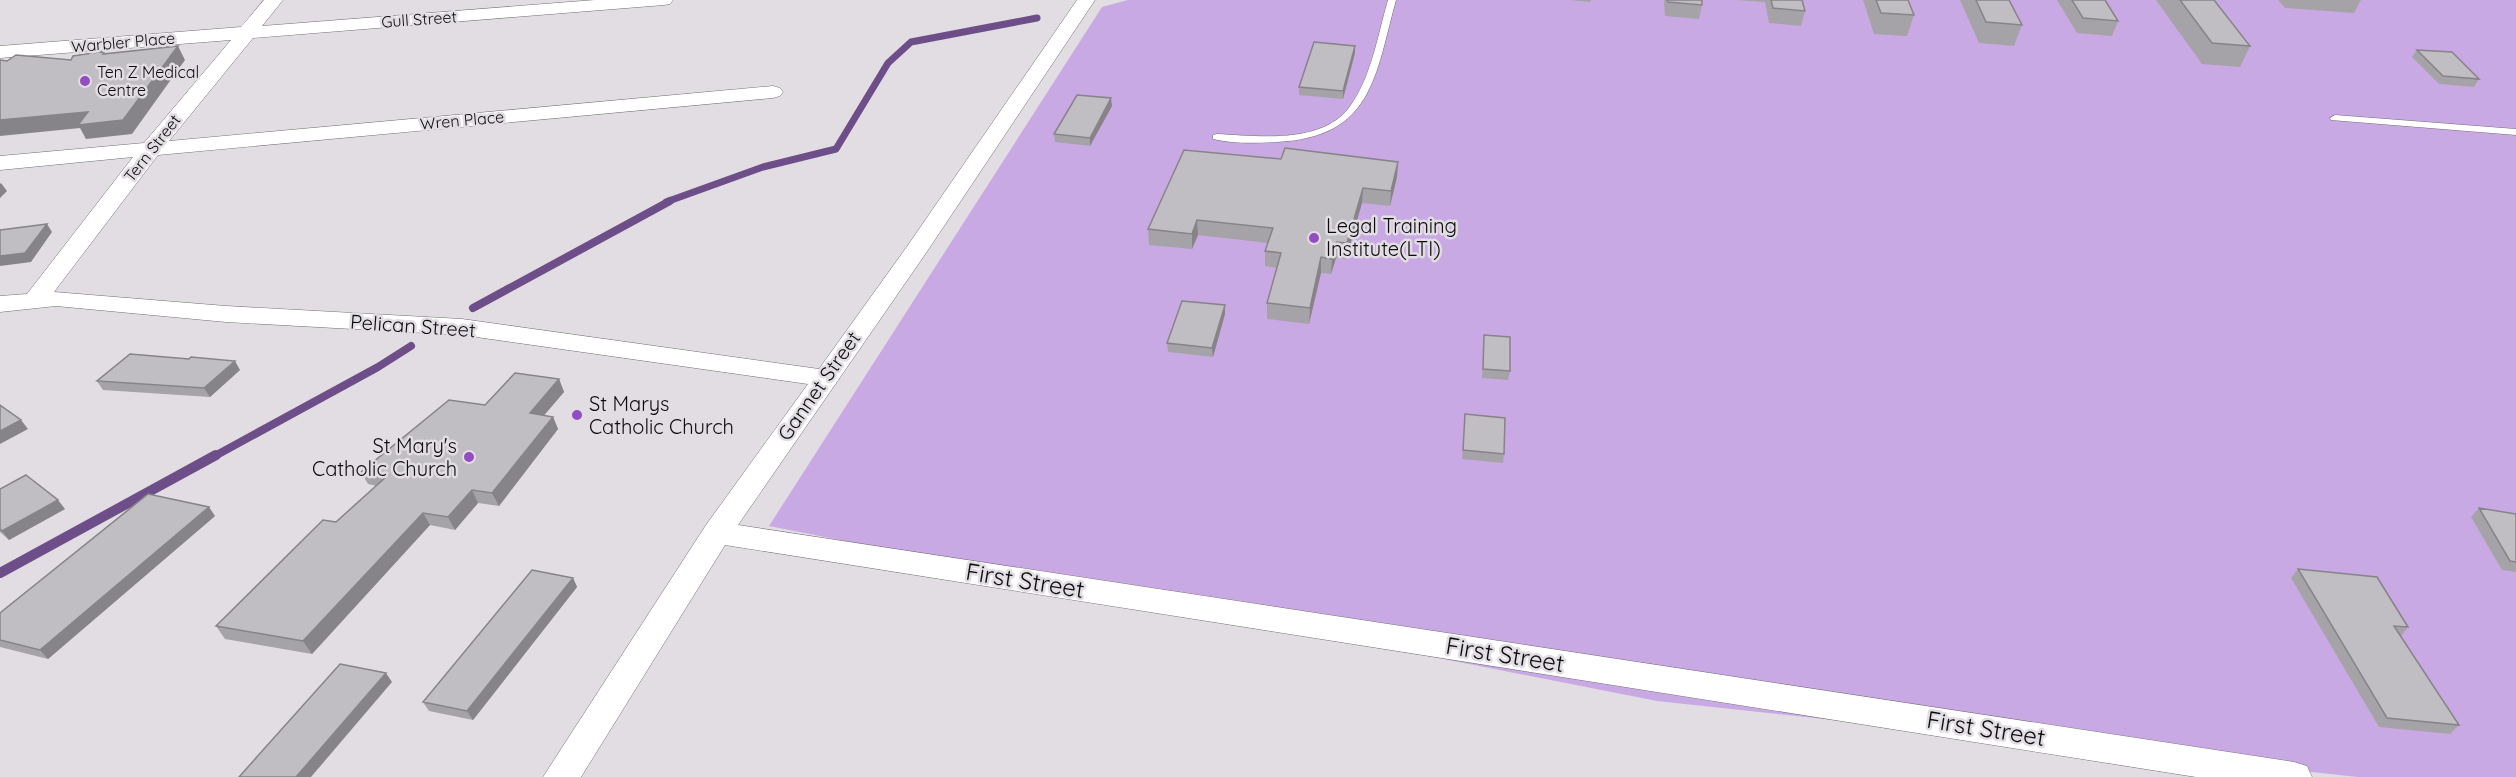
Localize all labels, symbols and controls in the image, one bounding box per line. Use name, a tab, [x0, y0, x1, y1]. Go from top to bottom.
street label: Gull Street	[381, 6, 457, 32]
street label: Warbler Place	[70, 27, 176, 57]
place label: Ten Z Medical Centre	[97, 62, 199, 100]
marker: Ten Z Medical Centre	[78, 74, 92, 88]
street label: Wren Place	[419, 106, 505, 134]
street label: Tern Street	[119, 110, 185, 186]
place label: Legal Training Institute(LTI)	[1326, 213, 1457, 261]
marker: Legal Training Institute(LTI)	[1307, 231, 1321, 245]
street label: Pelican Street	[349, 309, 477, 342]
street label: Gannet Street	[772, 326, 866, 445]
place label: St Marys Catholic Church	[589, 391, 734, 439]
marker: St Marys Catholic Church	[570, 408, 584, 422]
place label: St Mary's Catholic Church	[312, 433, 457, 481]
marker: St Mary's Catholic Church	[462, 450, 476, 464]
street label: First Street	[964, 556, 1087, 604]
street label: First Street	[1444, 630, 1567, 678]
street label: First Street	[1925, 704, 2048, 752]

